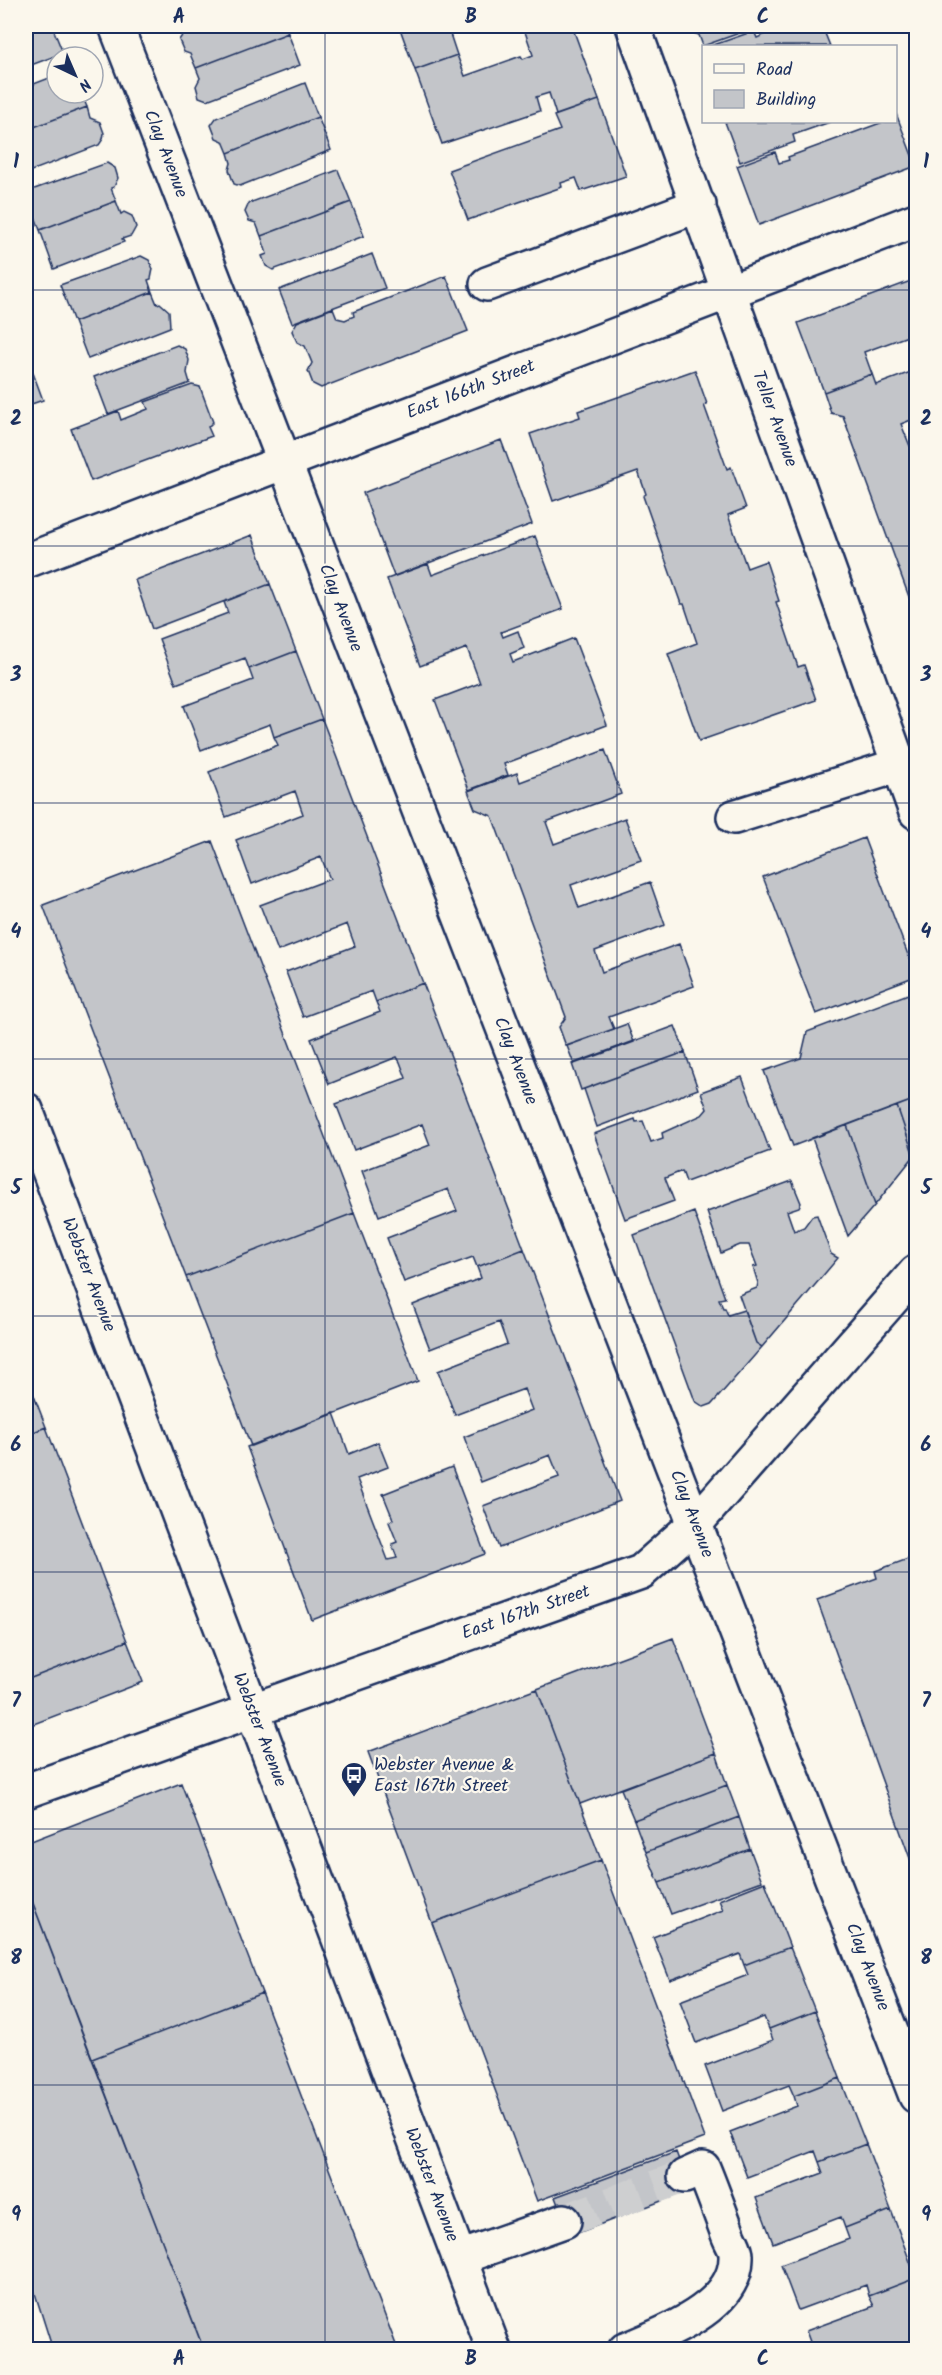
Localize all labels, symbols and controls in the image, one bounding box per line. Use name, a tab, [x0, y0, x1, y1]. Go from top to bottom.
text: A	[173, 2, 185, 34]
text: B	[465, 2, 477, 34]
text: C	[757, 2, 769, 34]
north arrow	[45, 45, 105, 105]
legend	[702, 45, 897, 123]
text: Road	[756, 56, 793, 85]
text: N	[72, 72, 97, 97]
text: Building	[756, 86, 816, 115]
street label: Clay Avenue	[135, 106, 195, 202]
text: 1	[13, 147, 19, 179]
text: 1	[923, 147, 929, 179]
street label: East 166th Street	[402, 352, 541, 428]
street label: Teller Avenue	[743, 367, 805, 471]
text: 2	[10, 404, 22, 436]
text: 2	[920, 404, 932, 436]
street label: Clay Avenue	[310, 560, 370, 656]
text: 3	[10, 660, 22, 692]
text: 3	[920, 660, 932, 692]
text: 4	[11, 917, 22, 949]
text: 4	[921, 917, 932, 949]
street label: Clay Avenue	[485, 1013, 545, 1109]
text: 5	[10, 1173, 23, 1205]
text: 5	[920, 1173, 933, 1205]
street label: Webster Avenue	[53, 1214, 123, 1336]
text: 6	[11, 1430, 22, 1462]
text: 6	[921, 1430, 932, 1462]
street label: Clay Avenue	[661, 1466, 721, 1562]
street label: East 167th Street	[458, 1577, 595, 1649]
street label: Webster Avenue	[224, 1669, 294, 1791]
text: 7	[11, 1686, 21, 1718]
text: 7	[921, 1686, 931, 1718]
place label: Webster Avenue & East 167th Street	[374, 1751, 514, 1801]
bus stop icon: Webster Avenue & East 167th Street	[339, 1760, 369, 1798]
street label: Clay Avenue	[837, 1919, 897, 2015]
text: 8	[10, 1943, 22, 1975]
text: 8	[920, 1943, 932, 1975]
street label: Webster Avenue	[396, 2124, 466, 2246]
text: 9	[11, 2200, 21, 2232]
text: 9	[921, 2200, 931, 2232]
text: A	[173, 2344, 185, 2375]
text: B	[465, 2344, 477, 2375]
text: C	[757, 2344, 769, 2375]

